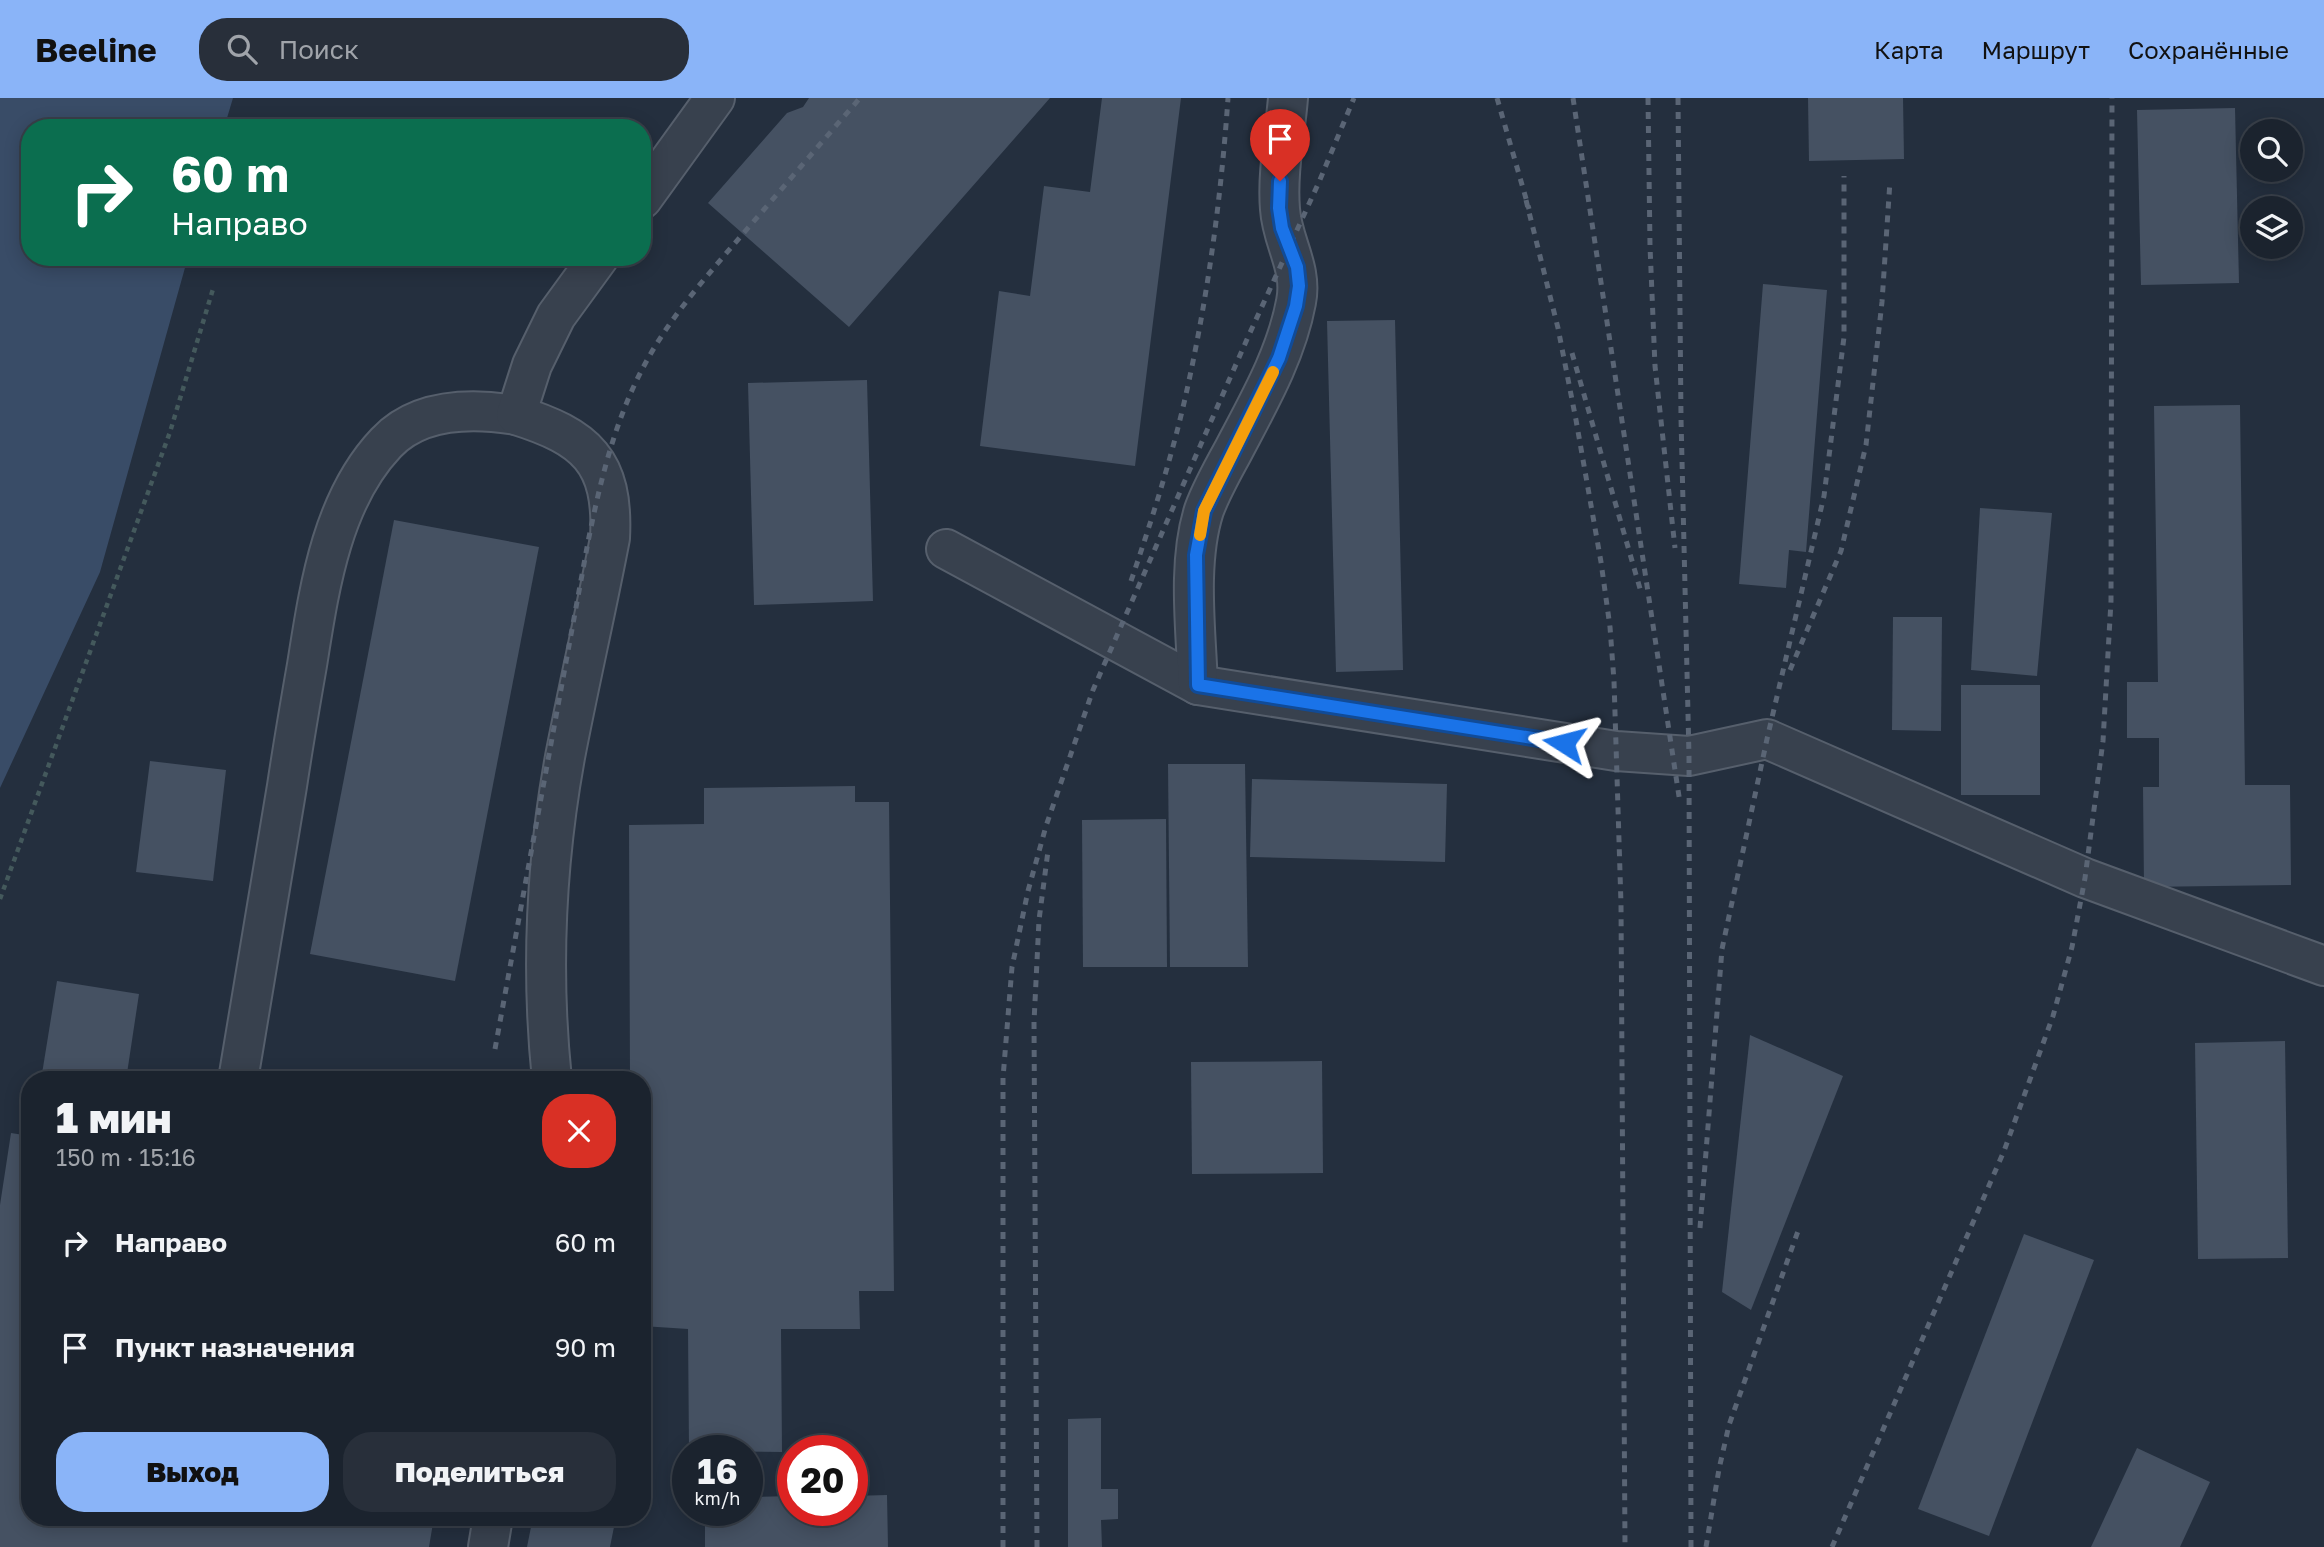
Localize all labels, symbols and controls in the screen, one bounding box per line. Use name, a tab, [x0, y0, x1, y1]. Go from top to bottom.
search box	[199, 18, 689, 81]
text: Beeline	[35, 30, 157, 69]
icon: search	[223, 30, 261, 68]
text: Поиск	[279, 34, 359, 65]
text: Карта	[1874, 35, 1944, 64]
text: Маршрут	[1982, 35, 2090, 64]
text: Сохранённые	[2128, 35, 2289, 64]
pin	[1250, 109, 1310, 181]
map controls	[2240, 119, 2303, 259]
button: search	[2240, 119, 2303, 182]
icon: arrive	[1261, 120, 1299, 158]
text: 60 m	[171, 144, 289, 203]
icon: right	[56, 147, 147, 238]
button: layers	[2240, 196, 2303, 259]
text: Направо	[171, 204, 308, 242]
position arrow	[1527, 706, 1601, 780]
text: 1 мин	[56, 1092, 172, 1142]
button: close	[542, 1094, 616, 1168]
text: 150 m · 15:16	[56, 1143, 196, 1171]
icon: right	[56, 1224, 94, 1262]
text: Направо	[115, 1227, 227, 1258]
text: 60 m	[555, 1227, 616, 1258]
icon: arrive	[56, 1329, 94, 1367]
text: Пункт назначения	[115, 1332, 355, 1363]
text: 90 m	[555, 1332, 616, 1363]
button: Выход	[56, 1432, 329, 1512]
button: Поделиться	[343, 1432, 616, 1512]
speed limit sign: 20	[777, 1435, 868, 1526]
text: 16	[697, 1450, 738, 1492]
text: km/h	[695, 1487, 740, 1509]

